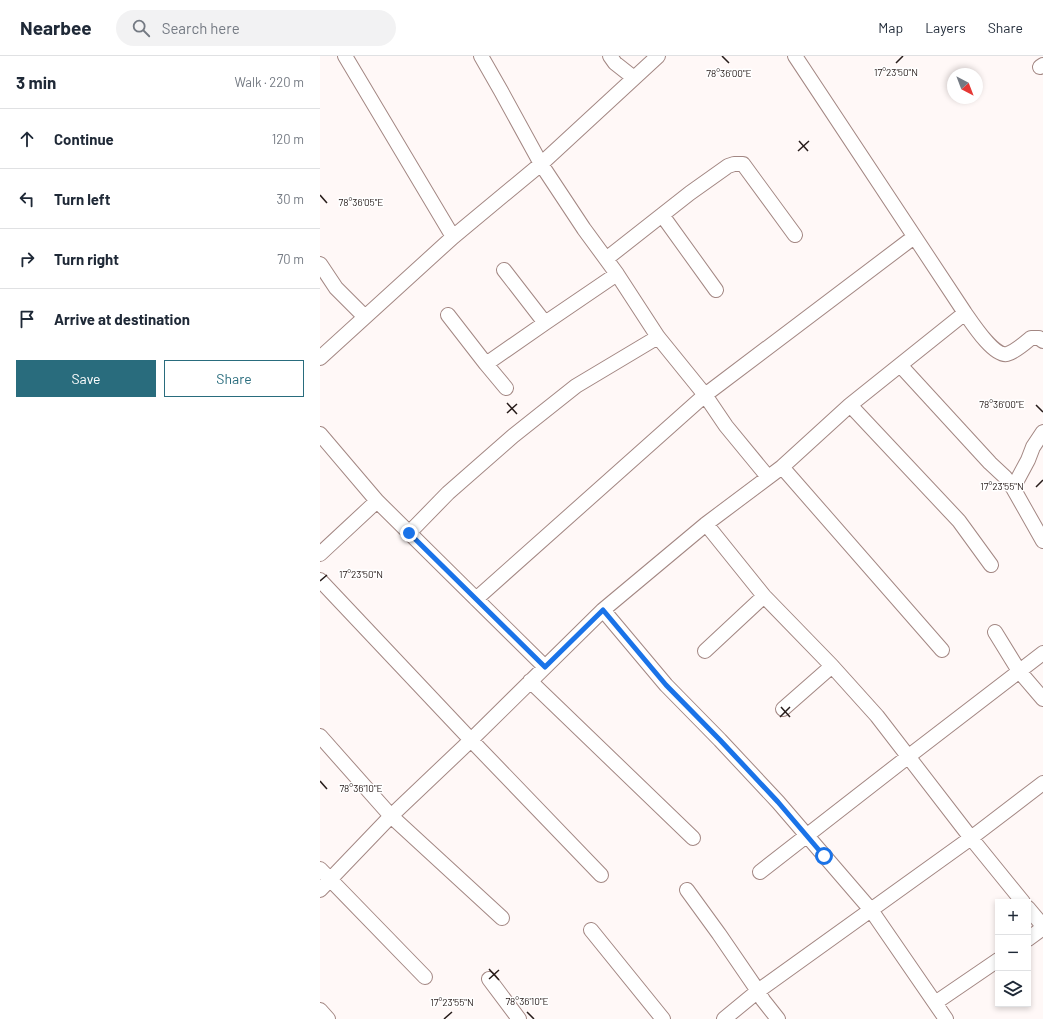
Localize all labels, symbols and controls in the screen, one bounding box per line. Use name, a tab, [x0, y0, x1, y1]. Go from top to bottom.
search box	[116, 10, 396, 46]
text: Nearbee	[20, 16, 92, 39]
icon: search	[130, 17, 152, 39]
text: Search here	[162, 19, 240, 37]
text: Map	[878, 19, 903, 36]
text: Layers	[925, 19, 966, 36]
text: Share	[988, 19, 1023, 36]
text: 17°23'50"N	[874, 66, 918, 78]
text: 78°36'00"E	[706, 67, 752, 79]
north arrow	[947, 68, 983, 104]
text: 3 min	[16, 72, 56, 92]
text: Walk · 220 m	[234, 74, 304, 90]
icon: ahead	[16, 128, 38, 150]
text: Continue	[54, 130, 114, 148]
text: 120 m	[272, 131, 304, 147]
icon: left	[16, 188, 38, 210]
text: Turn left	[54, 190, 110, 208]
text: 30 m	[277, 191, 304, 207]
text: 78°36'05"E	[339, 196, 383, 208]
icon: right	[16, 248, 38, 270]
text: Turn right	[54, 250, 119, 268]
text: 70 m	[277, 251, 304, 267]
icon: arrive	[16, 308, 38, 330]
text: Arrive at destination	[54, 310, 190, 328]
button: Save	[16, 360, 156, 397]
button: Share	[164, 360, 304, 397]
text: 78°36'00"E	[979, 398, 1025, 410]
text: 17°23'55"N	[980, 480, 1024, 492]
route end	[400, 524, 418, 542]
text: 17°23'50"N	[339, 568, 383, 580]
text: 78°36'10"E	[339, 782, 383, 794]
route start	[815, 847, 833, 865]
map controls	[995, 899, 1031, 1007]
button: +	[995, 899, 1031, 935]
button: −	[995, 935, 1031, 971]
button: layers	[995, 971, 1031, 1007]
text: 78°36'10"E	[505, 995, 549, 1007]
text: 17°23'55"N	[430, 996, 474, 1008]

